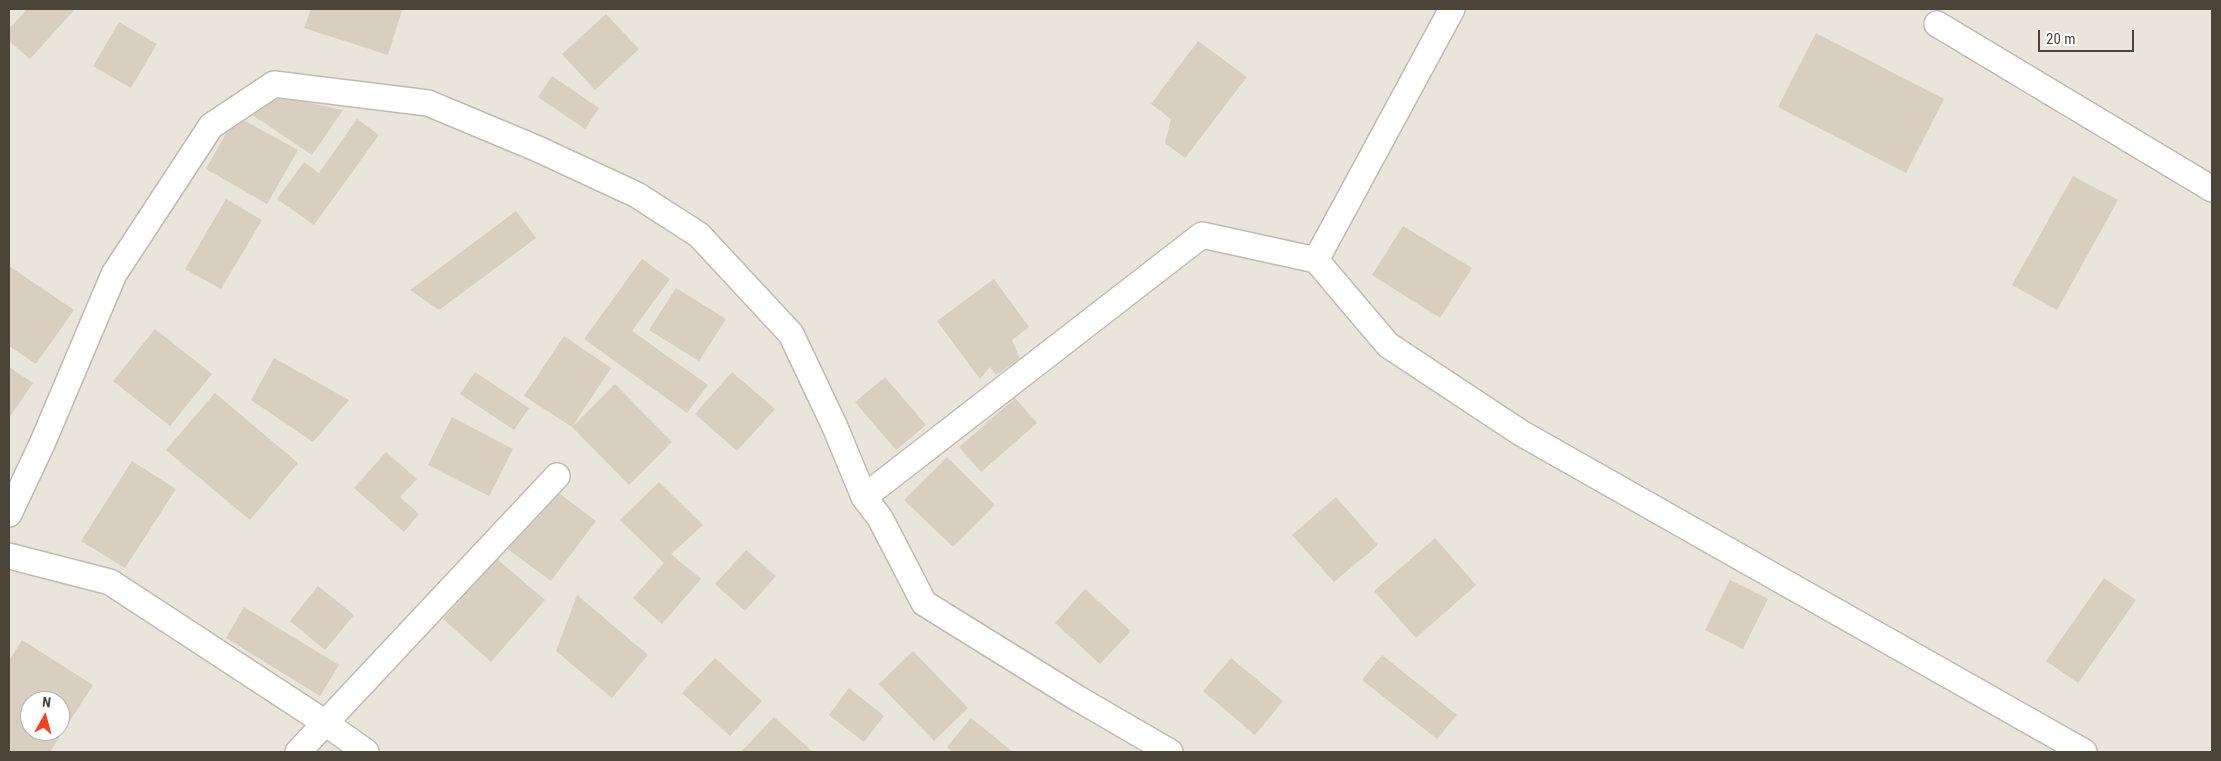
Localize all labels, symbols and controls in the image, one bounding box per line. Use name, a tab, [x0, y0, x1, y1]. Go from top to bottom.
scale bar	[2041, 20, 2137, 52]
text: 20 m	[2046, 30, 2076, 48]
north arrow	[20, 691, 70, 741]
text: N	[41, 694, 52, 711]

